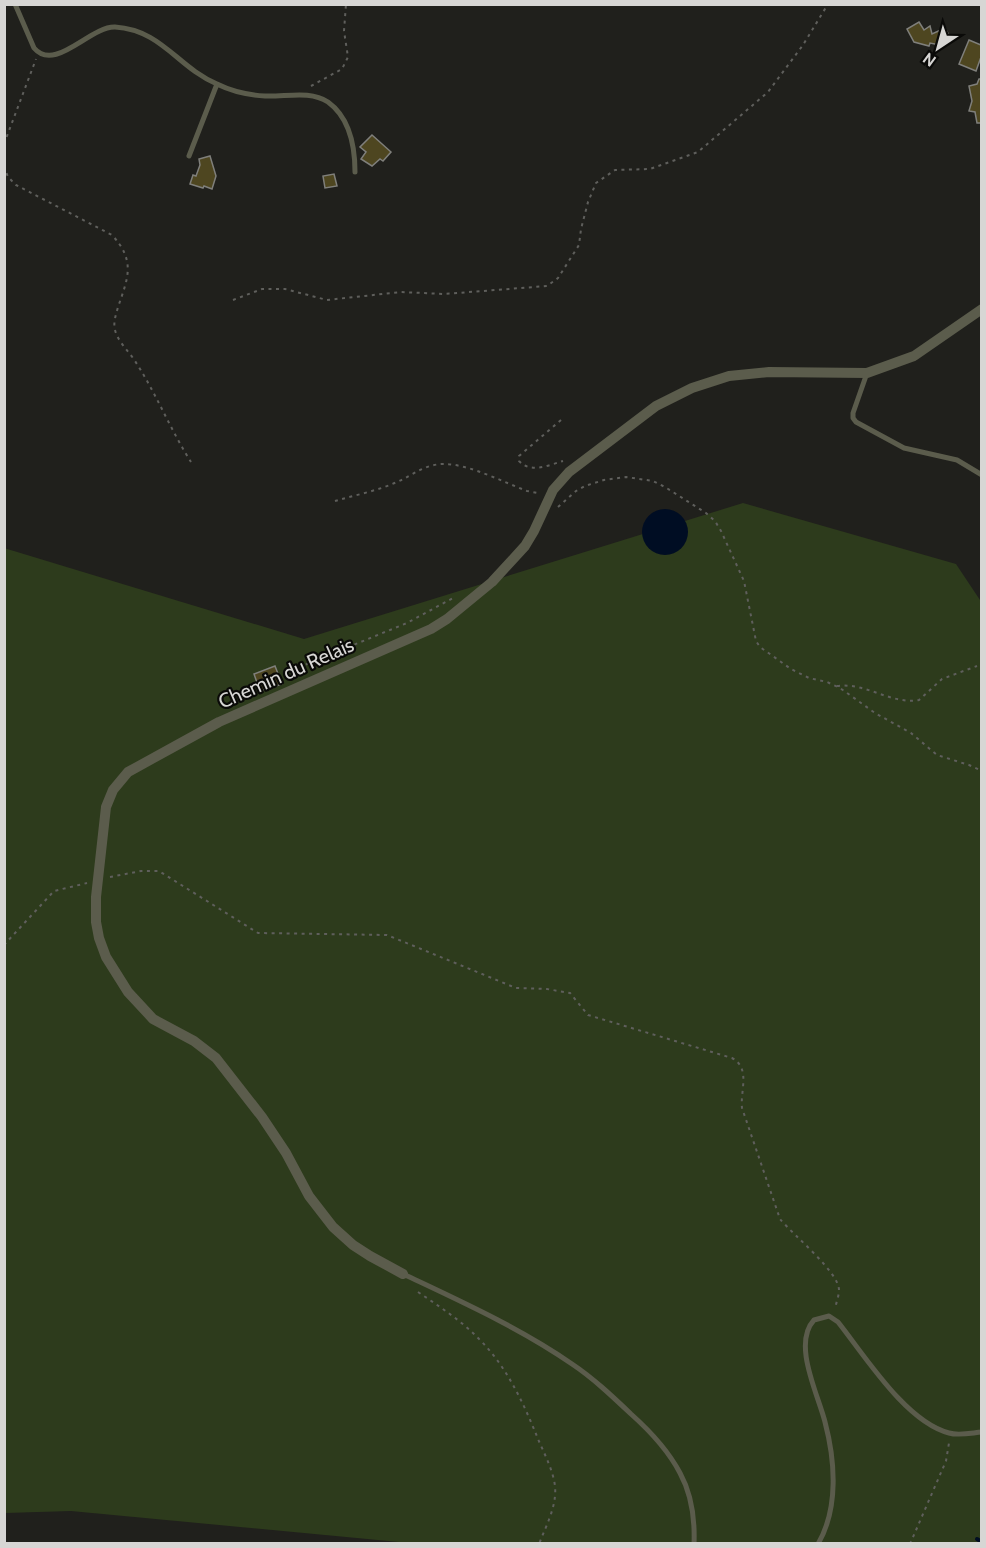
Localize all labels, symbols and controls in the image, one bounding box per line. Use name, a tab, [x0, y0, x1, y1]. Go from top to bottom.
north arrow	[908, 18, 968, 78]
text: N	[919, 49, 940, 71]
street label: Chemin du Relais	[215, 632, 357, 714]

